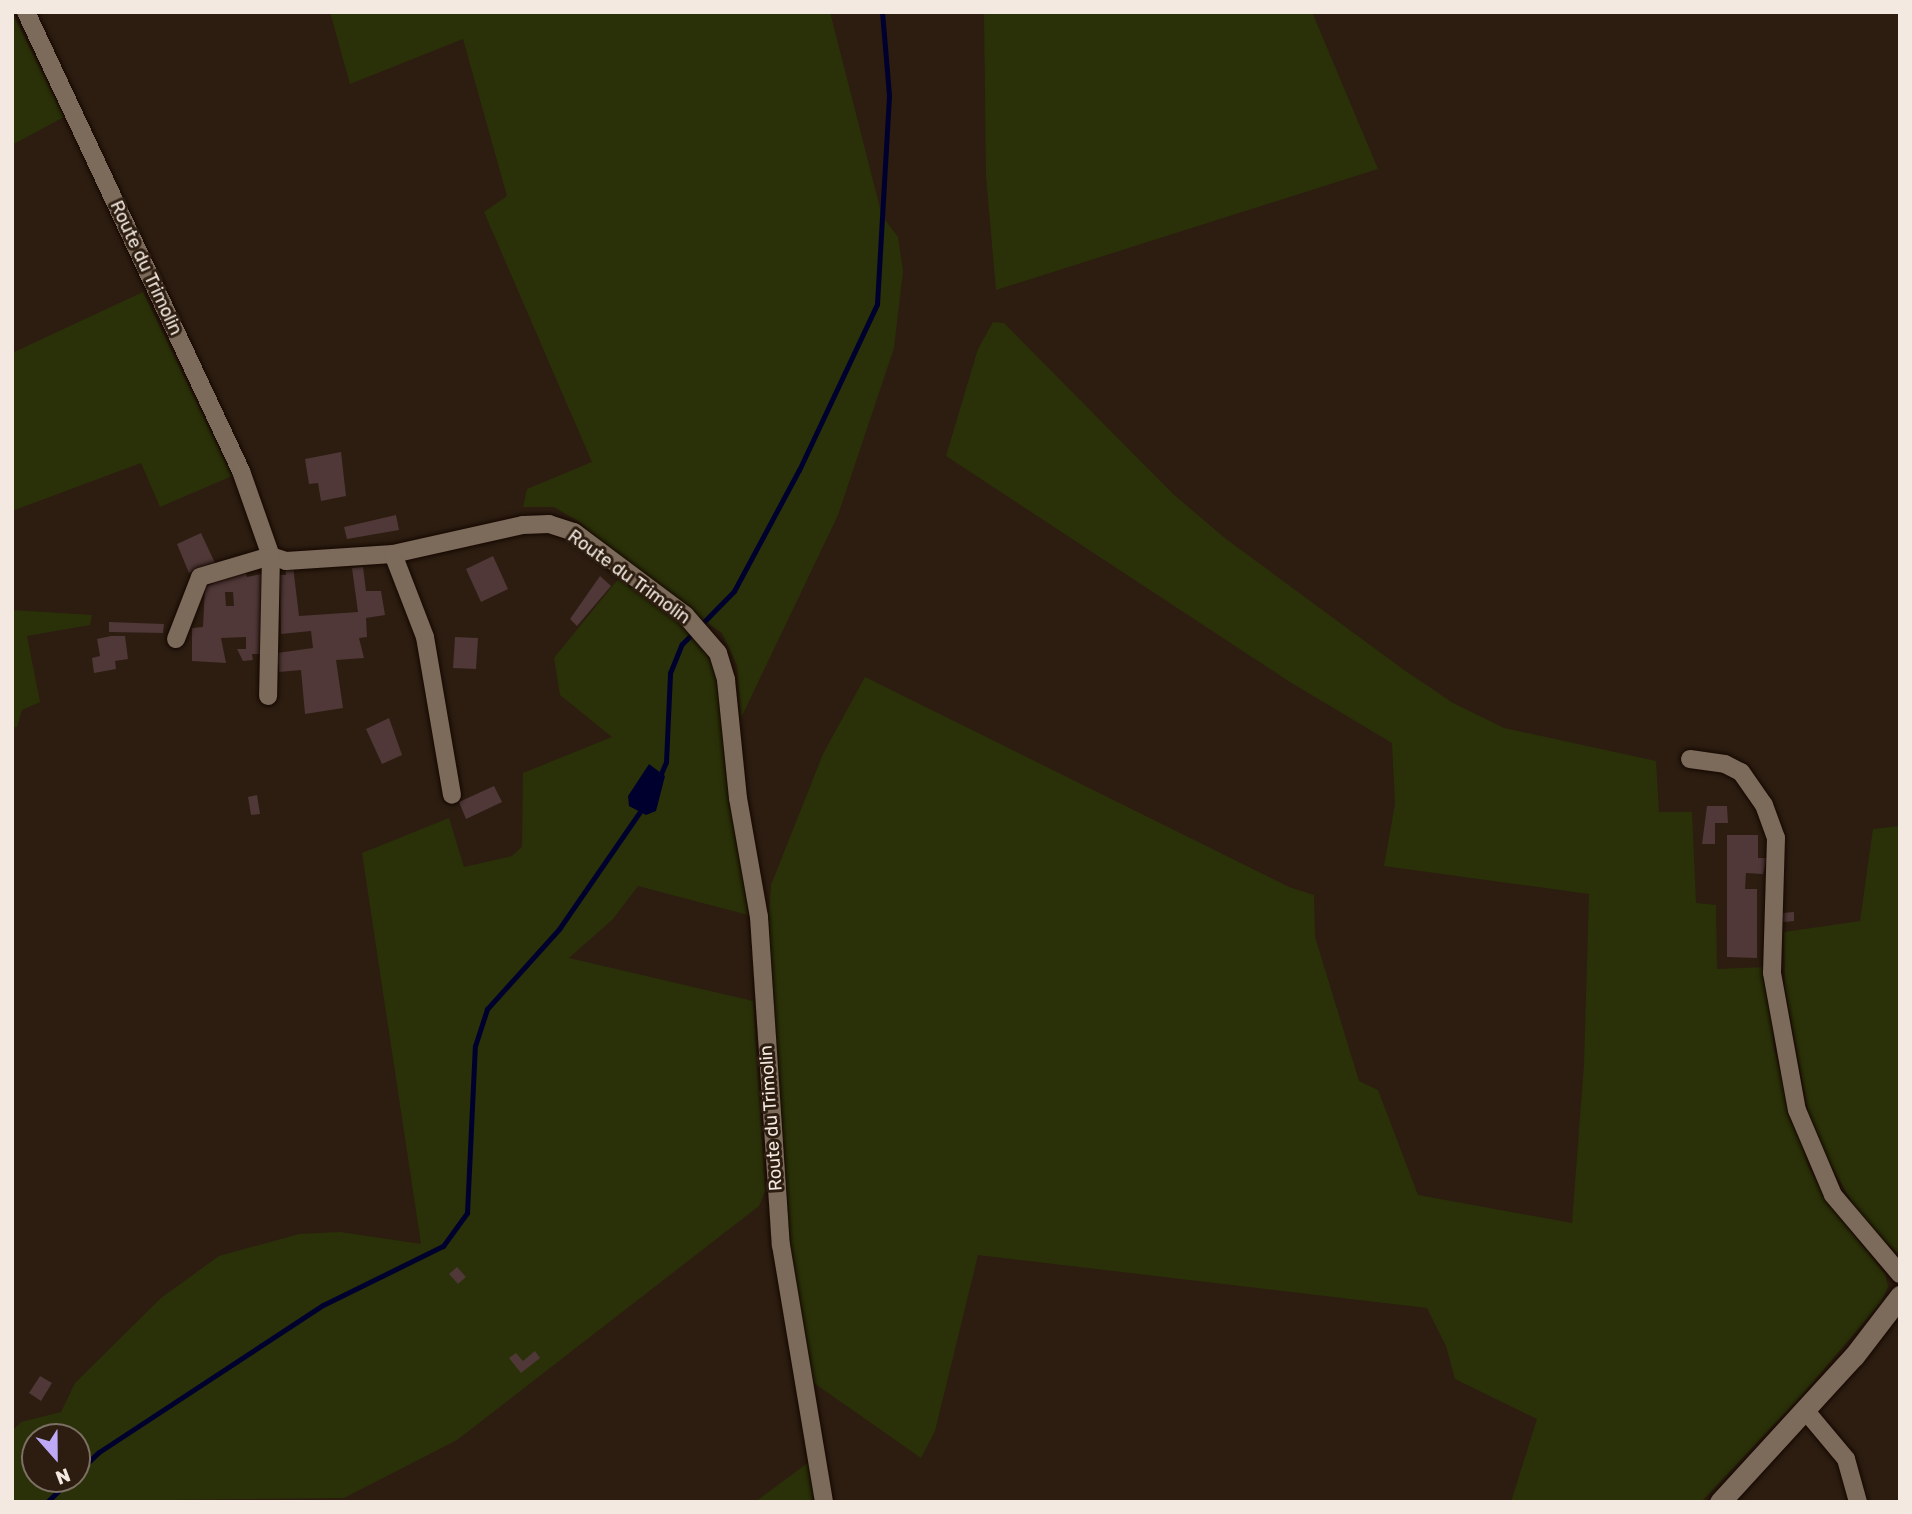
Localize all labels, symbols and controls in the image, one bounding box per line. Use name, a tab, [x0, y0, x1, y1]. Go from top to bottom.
street label: Route du Trimolin	[105, 197, 187, 339]
street label: Route du Trimolin	[563, 525, 695, 629]
street label: Route du Trimolin	[755, 1044, 787, 1192]
north arrow	[21, 1423, 91, 1493]
text: N	[52, 1463, 73, 1489]

